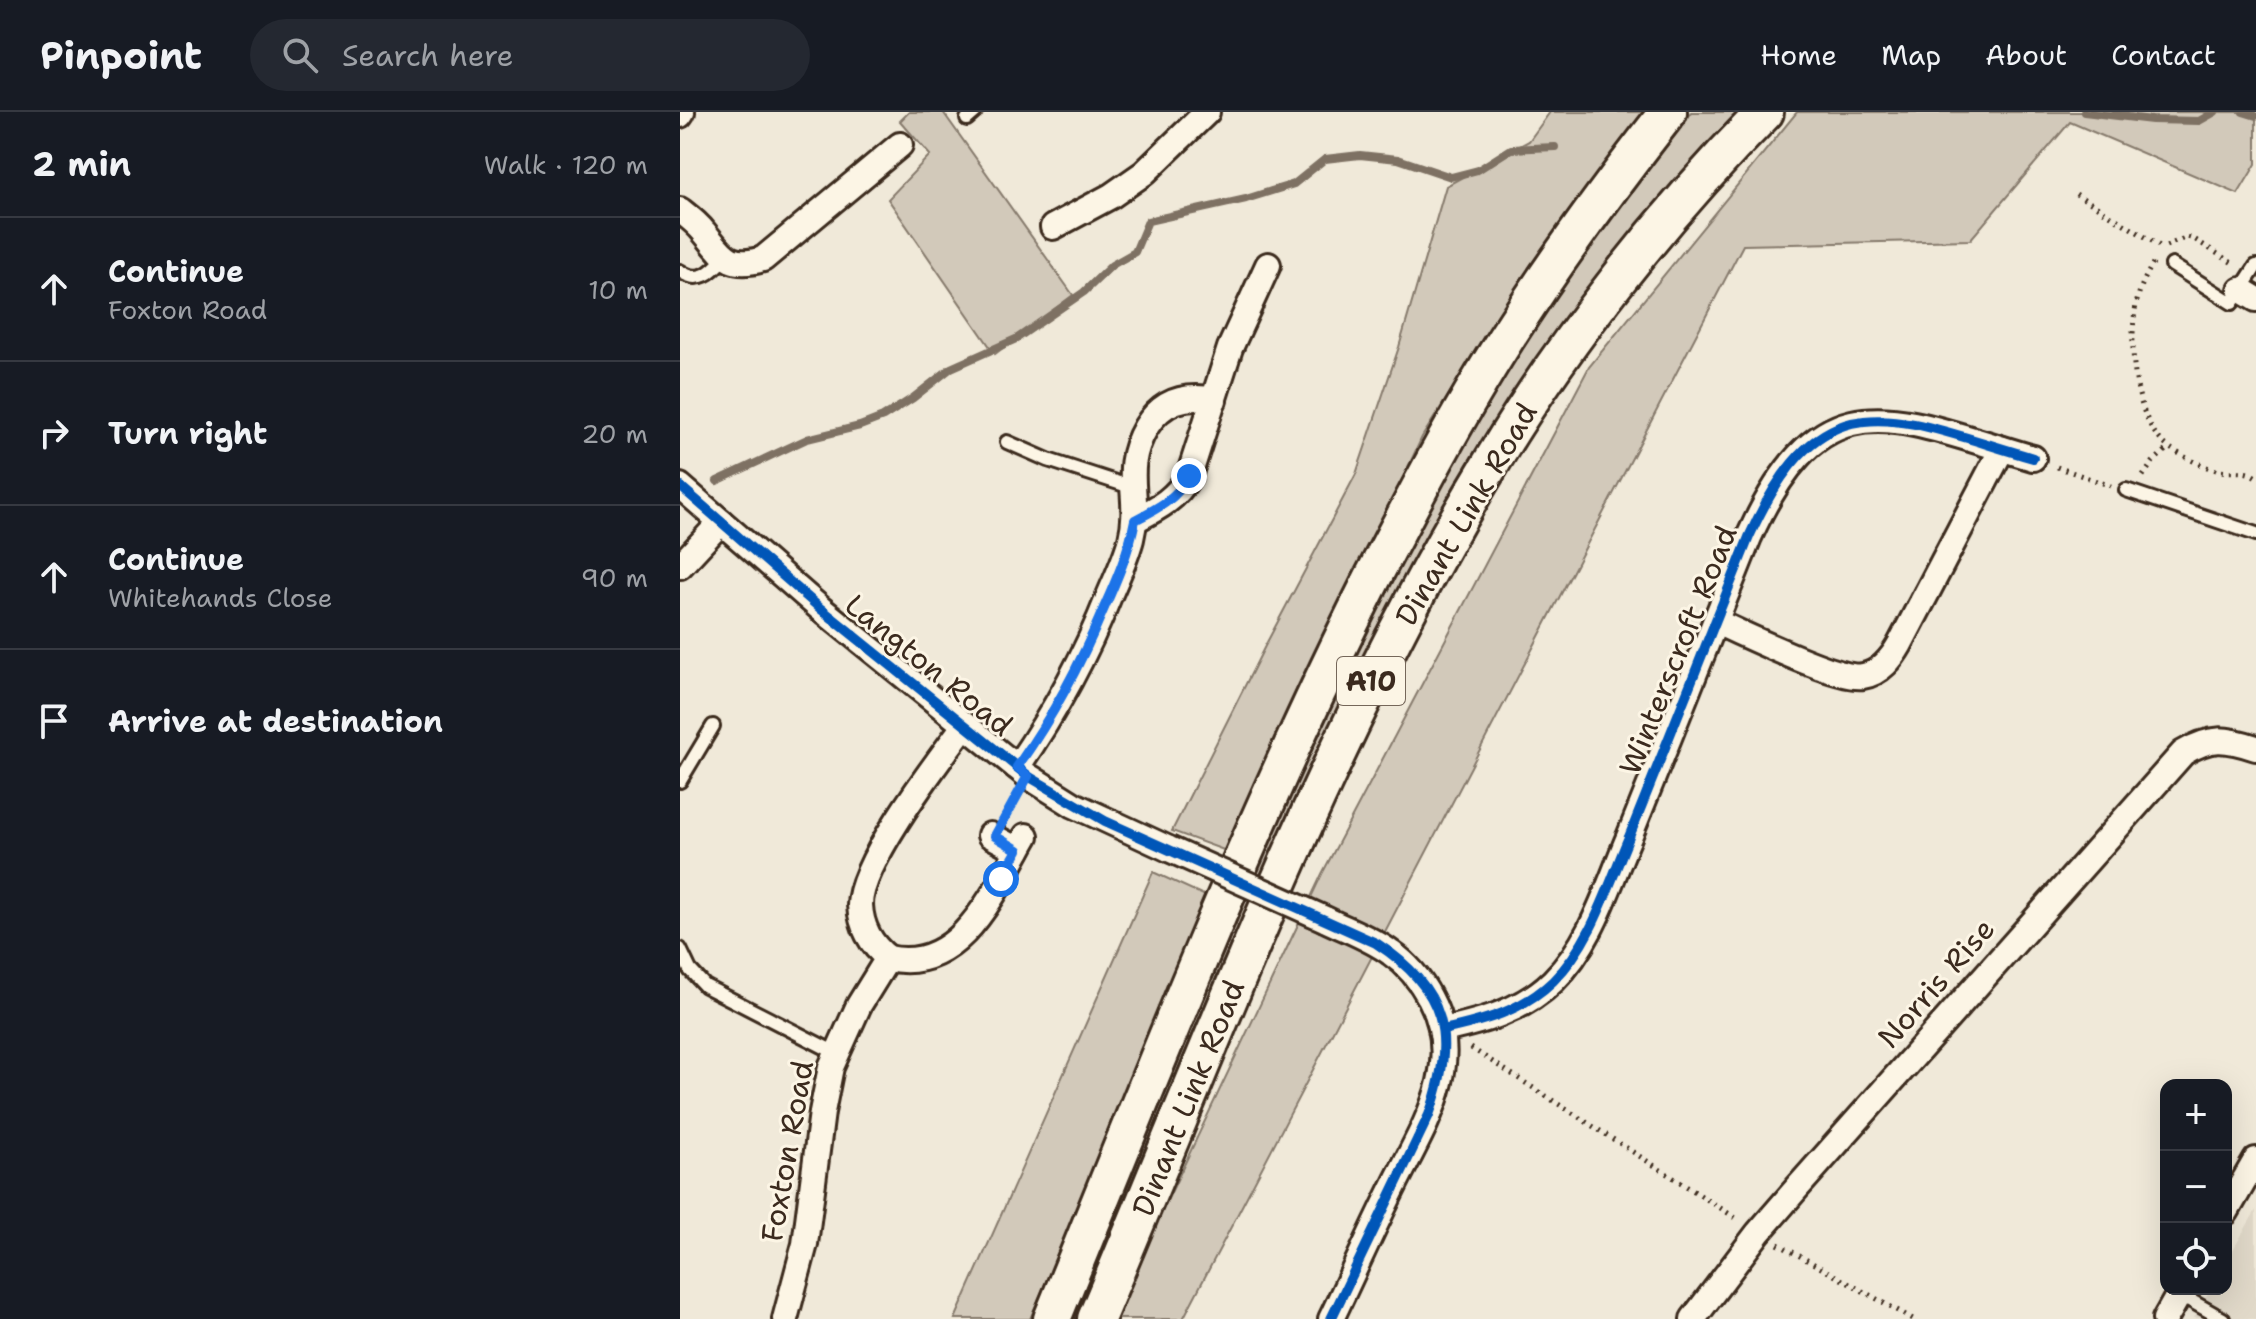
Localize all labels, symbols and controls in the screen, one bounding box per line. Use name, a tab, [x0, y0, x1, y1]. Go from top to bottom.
search box	[250, 19, 810, 91]
text: Pinpoint	[40, 30, 202, 81]
icon: search	[278, 33, 322, 77]
text: Search here	[342, 35, 513, 76]
text: Home	[1760, 36, 1837, 74]
text: Map	[1881, 36, 1941, 74]
text: About	[1985, 36, 2067, 74]
text: Contact	[2111, 36, 2216, 74]
text: 2 min	[32, 141, 131, 187]
text: Walk · 120 m	[484, 147, 648, 182]
text: Continue	[108, 251, 244, 292]
icon: ahead	[32, 267, 76, 311]
text: 10 m	[588, 272, 648, 307]
text: Foxton Road	[108, 292, 267, 327]
street label: Dinant Link Road	[1385, 395, 1547, 633]
icon: right	[32, 411, 76, 455]
text: Turn right	[108, 413, 267, 454]
text: 20 m	[581, 416, 648, 451]
route end	[1171, 458, 1207, 494]
street label: Winterscroft Road	[1609, 519, 1747, 781]
text: Continue	[108, 539, 244, 580]
icon: ahead	[32, 555, 76, 599]
text: 90 m	[581, 560, 648, 595]
text: Whitehands Close	[108, 580, 332, 615]
street label: Langton Road	[836, 584, 1022, 746]
road number: A10	[1337, 657, 1405, 705]
icon: arrive	[32, 699, 76, 743]
text: Arrive at destination	[108, 701, 443, 742]
route start	[983, 861, 1019, 897]
street label: Norris Rise	[1868, 909, 2004, 1057]
street label: Dinant Link Road	[1122, 974, 1254, 1222]
street label: Foxton Road	[751, 1057, 823, 1245]
map controls	[2160, 1079, 2232, 1295]
button: +	[2160, 1079, 2232, 1151]
button: −	[2160, 1151, 2232, 1223]
button: locate	[2160, 1223, 2232, 1295]

